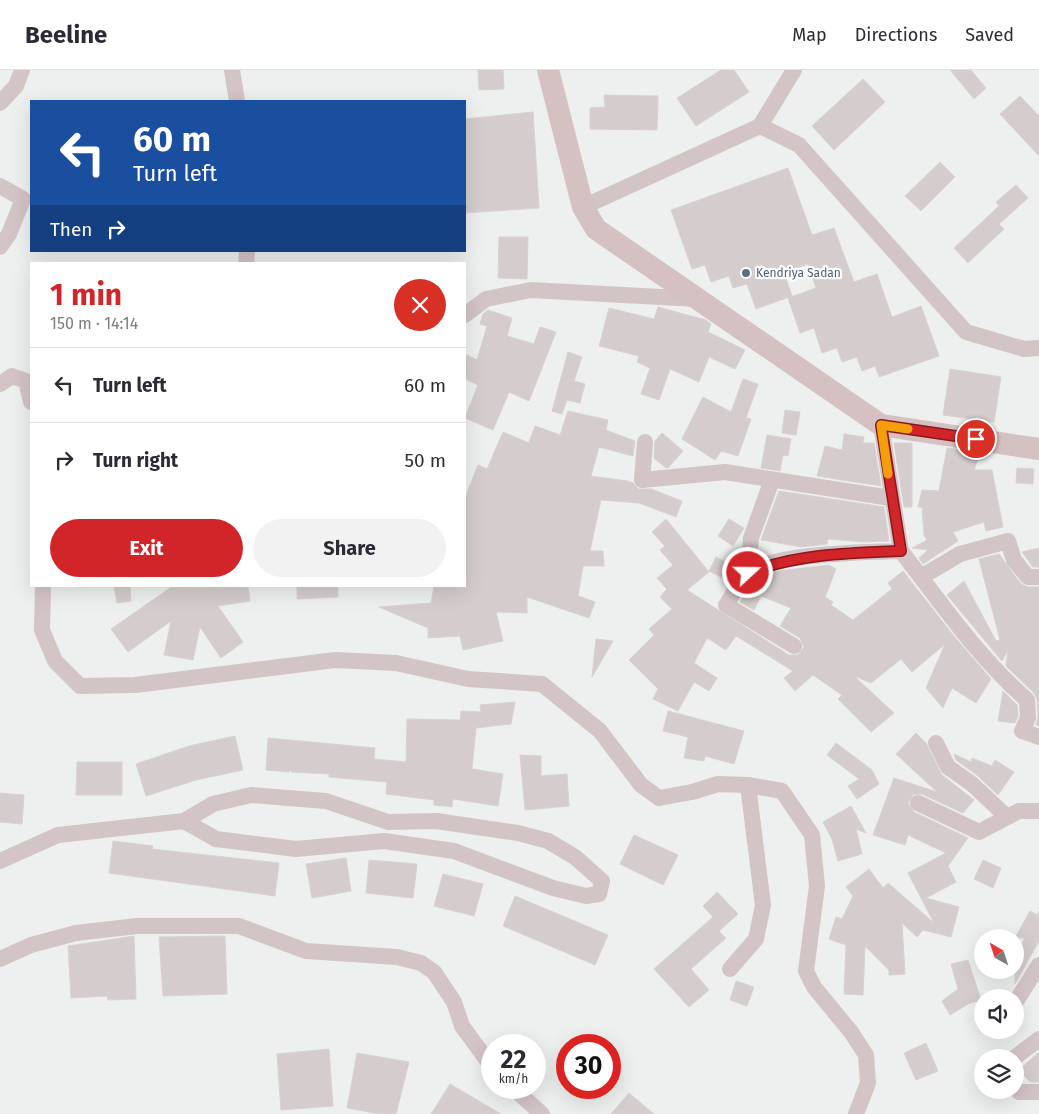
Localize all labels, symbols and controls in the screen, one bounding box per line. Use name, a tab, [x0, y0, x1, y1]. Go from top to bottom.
text: Beeline	[25, 21, 107, 49]
text: Map	[792, 24, 827, 46]
text: Directions	[855, 24, 937, 46]
text: Saved	[965, 24, 1014, 46]
text: 60 m	[133, 118, 211, 160]
icon: left	[50, 120, 115, 185]
text: Turn left	[133, 160, 217, 187]
icon: right	[102, 215, 130, 243]
text: Then	[50, 218, 92, 241]
place label: Kendriya Sadan	[756, 266, 841, 280]
marker: Kendriya Sadan	[740, 267, 752, 279]
text: 1 min	[50, 277, 122, 313]
button: close	[394, 279, 446, 331]
text: 150 m · 14:14	[50, 314, 138, 333]
icon: left	[50, 371, 78, 399]
text: Turn left	[93, 374, 167, 397]
text: 60 m	[404, 374, 446, 397]
pin	[955, 418, 997, 460]
icon: arrive	[962, 425, 990, 453]
icon: right	[50, 446, 78, 474]
text: Turn right	[93, 449, 178, 472]
text: 50 m	[405, 449, 446, 472]
button: Exit	[50, 519, 243, 577]
button: Share	[253, 519, 446, 577]
position arrow	[721, 546, 773, 598]
north arrow	[974, 929, 1024, 979]
map controls	[974, 929, 1024, 1099]
button: sound	[974, 989, 1024, 1039]
speed limit sign: 30	[556, 1034, 621, 1099]
text: 22	[501, 1045, 526, 1075]
button: layers	[974, 1049, 1024, 1099]
text: km/h	[499, 1072, 528, 1086]

